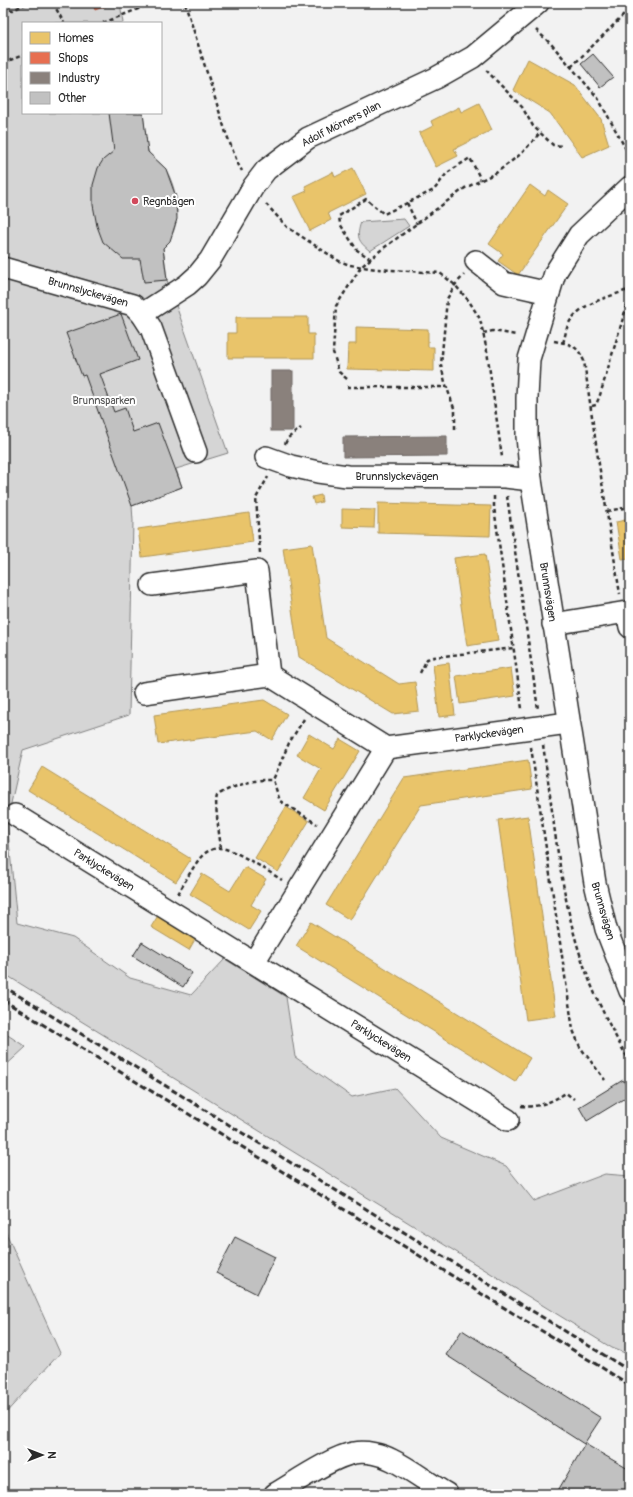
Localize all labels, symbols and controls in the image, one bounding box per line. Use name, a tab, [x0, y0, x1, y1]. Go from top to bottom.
legend	[22, 22, 162, 114]
text: Homes	[58, 31, 94, 46]
text: Shops	[58, 51, 89, 66]
text: Industry	[58, 71, 100, 86]
text: Other	[58, 91, 87, 106]
street label: Adolf Mörners plan	[299, 98, 383, 150]
place label: Regnbågen	[143, 195, 195, 208]
marker: Regnbågen	[130, 196, 140, 206]
street label: Brunnslyckevägen	[46, 274, 130, 310]
park label: Brunnsparken	[72, 394, 136, 407]
street label: Brunnslyckevägen	[356, 470, 438, 483]
street label: Brunnsvägen	[537, 561, 559, 623]
street label: Parklyckevägen	[454, 723, 524, 745]
street label: Parklyckevägen	[71, 846, 137, 894]
street label: Brunnsvägen	[588, 880, 618, 942]
street label: Parklyckevägen	[348, 1017, 414, 1065]
north arrow	[22, 1435, 62, 1475]
text: N	[45, 1451, 58, 1459]

